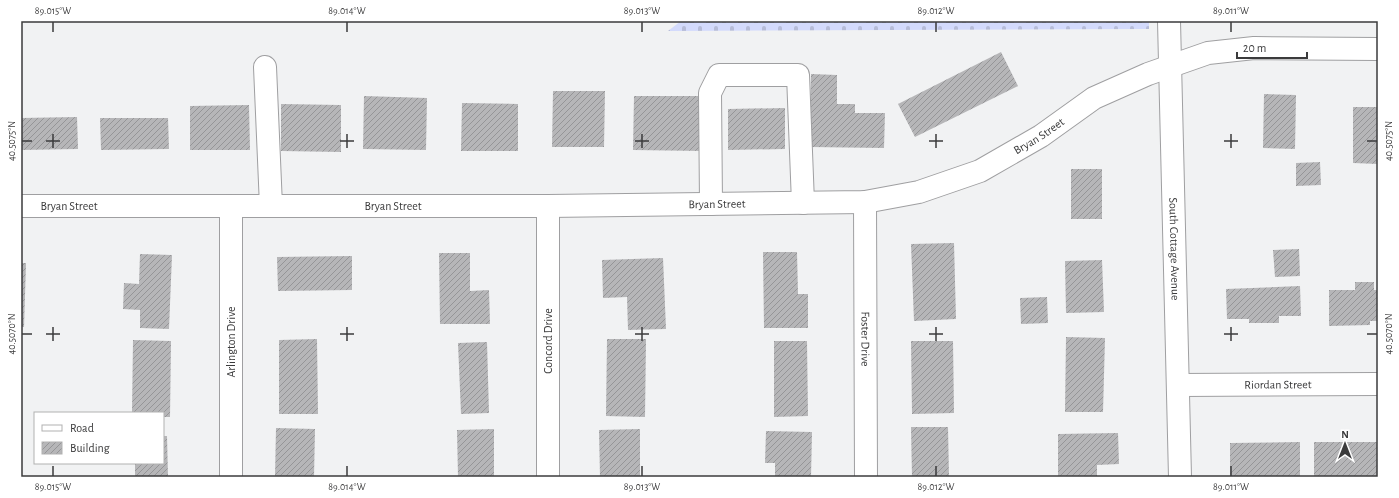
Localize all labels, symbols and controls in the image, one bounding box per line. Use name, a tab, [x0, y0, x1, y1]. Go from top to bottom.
text: 89.015°W	[35, 6, 71, 16]
text: 89.014°W	[328, 6, 366, 16]
text: 89.013°W	[624, 6, 660, 16]
text: 89.012°W	[918, 6, 955, 16]
text: 89.011°W	[1213, 6, 1249, 16]
scale bar	[1237, 34, 1307, 60]
text: 20 m	[1243, 42, 1266, 54]
street label: Bryan Street	[1012, 115, 1066, 156]
text: 40.5075°N	[7, 121, 17, 161]
text: 40.5075°N	[1384, 121, 1394, 161]
street label: South Cottage Avenue	[1167, 197, 1182, 301]
street label: Bryan Street	[688, 198, 746, 211]
street label: Bryan Street	[40, 200, 98, 213]
street label: Bryan Street	[364, 200, 422, 213]
street label: Arlington Drive	[225, 306, 237, 378]
street label: Concord Drive	[542, 308, 554, 374]
street label: Foster Drive	[859, 311, 872, 367]
text: 40.5070°N	[7, 313, 17, 355]
text: 40.5070°N	[1384, 313, 1394, 355]
street label: Riordan Street	[1244, 378, 1312, 391]
legend	[34, 412, 164, 464]
text: Road	[70, 422, 94, 434]
north arrow	[1325, 424, 1365, 464]
text: N	[1341, 429, 1349, 440]
text: Building	[70, 442, 110, 454]
text: 89.015°W	[35, 482, 71, 492]
text: 89.014°W	[328, 482, 366, 492]
text: 89.013°W	[624, 482, 660, 492]
text: 89.012°W	[918, 482, 955, 492]
text: 89.011°W	[1213, 482, 1249, 492]

